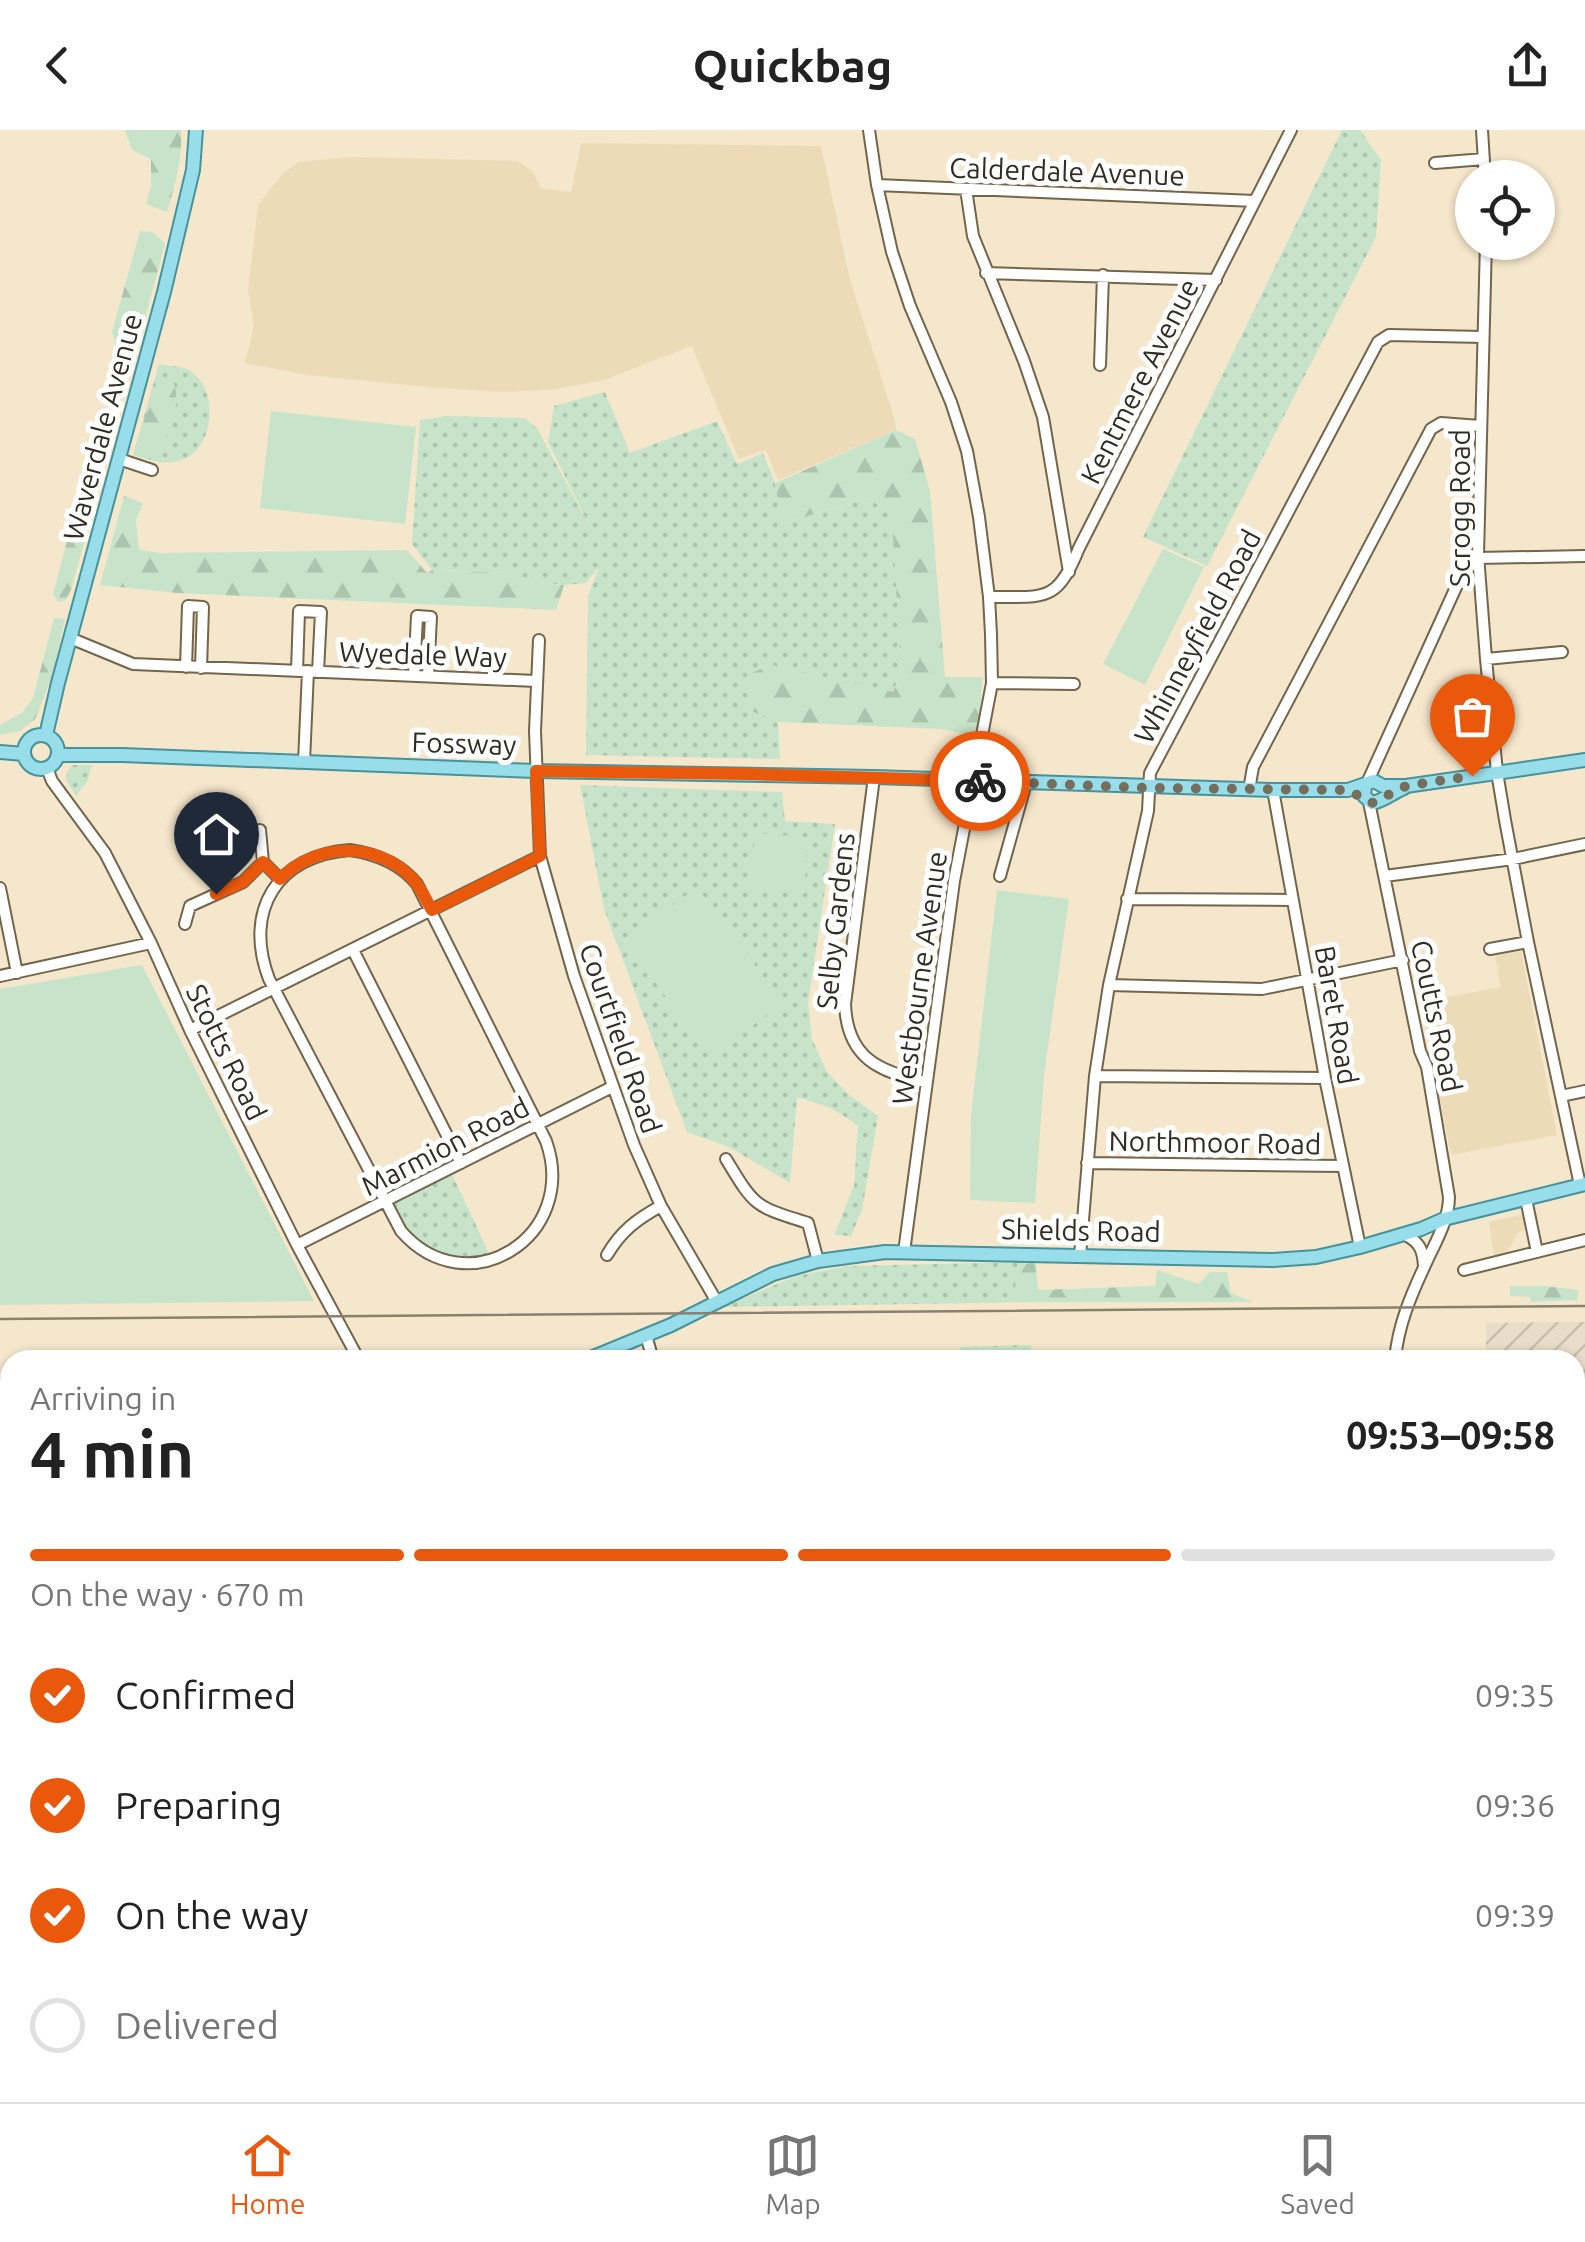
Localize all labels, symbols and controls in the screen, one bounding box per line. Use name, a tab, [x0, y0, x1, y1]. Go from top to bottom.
icon: back	[30, 38, 85, 93]
icon: share	[1500, 38, 1555, 93]
text: Quickbag	[693, 40, 892, 91]
street label: Calderdale Avenue	[949, 151, 1185, 191]
map controls	[1455, 160, 1555, 260]
button: locate	[1455, 160, 1555, 260]
street label: Kentmere Avenue	[1074, 273, 1204, 489]
street label: Waverdale Avenue	[57, 310, 147, 544]
street label: Scrogg Road	[1444, 429, 1475, 587]
street label: Whinneyfield Road	[1128, 524, 1266, 748]
street label: Wyedale Way	[339, 636, 507, 672]
pin	[1430, 674, 1515, 777]
icon: bag	[1445, 689, 1500, 744]
street label: Fossway	[411, 726, 517, 760]
courier	[930, 731, 1030, 831]
icon: bike	[953, 754, 1008, 809]
pin	[174, 792, 259, 895]
icon: home	[189, 807, 244, 862]
street label: Selby Gardens	[810, 831, 860, 1011]
street label: Westbourne Avenue	[886, 849, 952, 1107]
street label: Coutts Road	[1406, 937, 1468, 1095]
street label: Courtfield Road	[574, 939, 668, 1137]
street label: Baret Road	[1310, 943, 1364, 1087]
street label: Stotts Road	[181, 979, 273, 1125]
street label: Marmion Road	[356, 1091, 534, 1201]
street label: Northmoor Road	[1109, 1125, 1321, 1159]
street label: Shields Road	[1001, 1213, 1161, 1247]
text: Arriving in	[30, 1380, 176, 1416]
text: 09:53–09:58	[1346, 1414, 1555, 1456]
text: 4 min	[30, 1417, 194, 1490]
text: On the way · 670 m	[30, 1576, 305, 1612]
icon: check	[30, 1668, 85, 1723]
text: Confirmed	[115, 1674, 296, 1716]
text: 09:35	[1475, 1677, 1555, 1713]
icon: check	[30, 1778, 85, 1833]
text: Preparing	[115, 1784, 282, 1826]
text: 09:36	[1475, 1787, 1555, 1823]
icon: check	[30, 1888, 85, 1943]
text: On the way	[115, 1894, 308, 1936]
text: 09:39	[1475, 1897, 1555, 1933]
text: Delivered	[115, 2004, 279, 2046]
tab: Home	[230, 2128, 306, 2219]
tab: Map	[765, 2128, 821, 2219]
tab: Saved	[1280, 2128, 1355, 2219]

